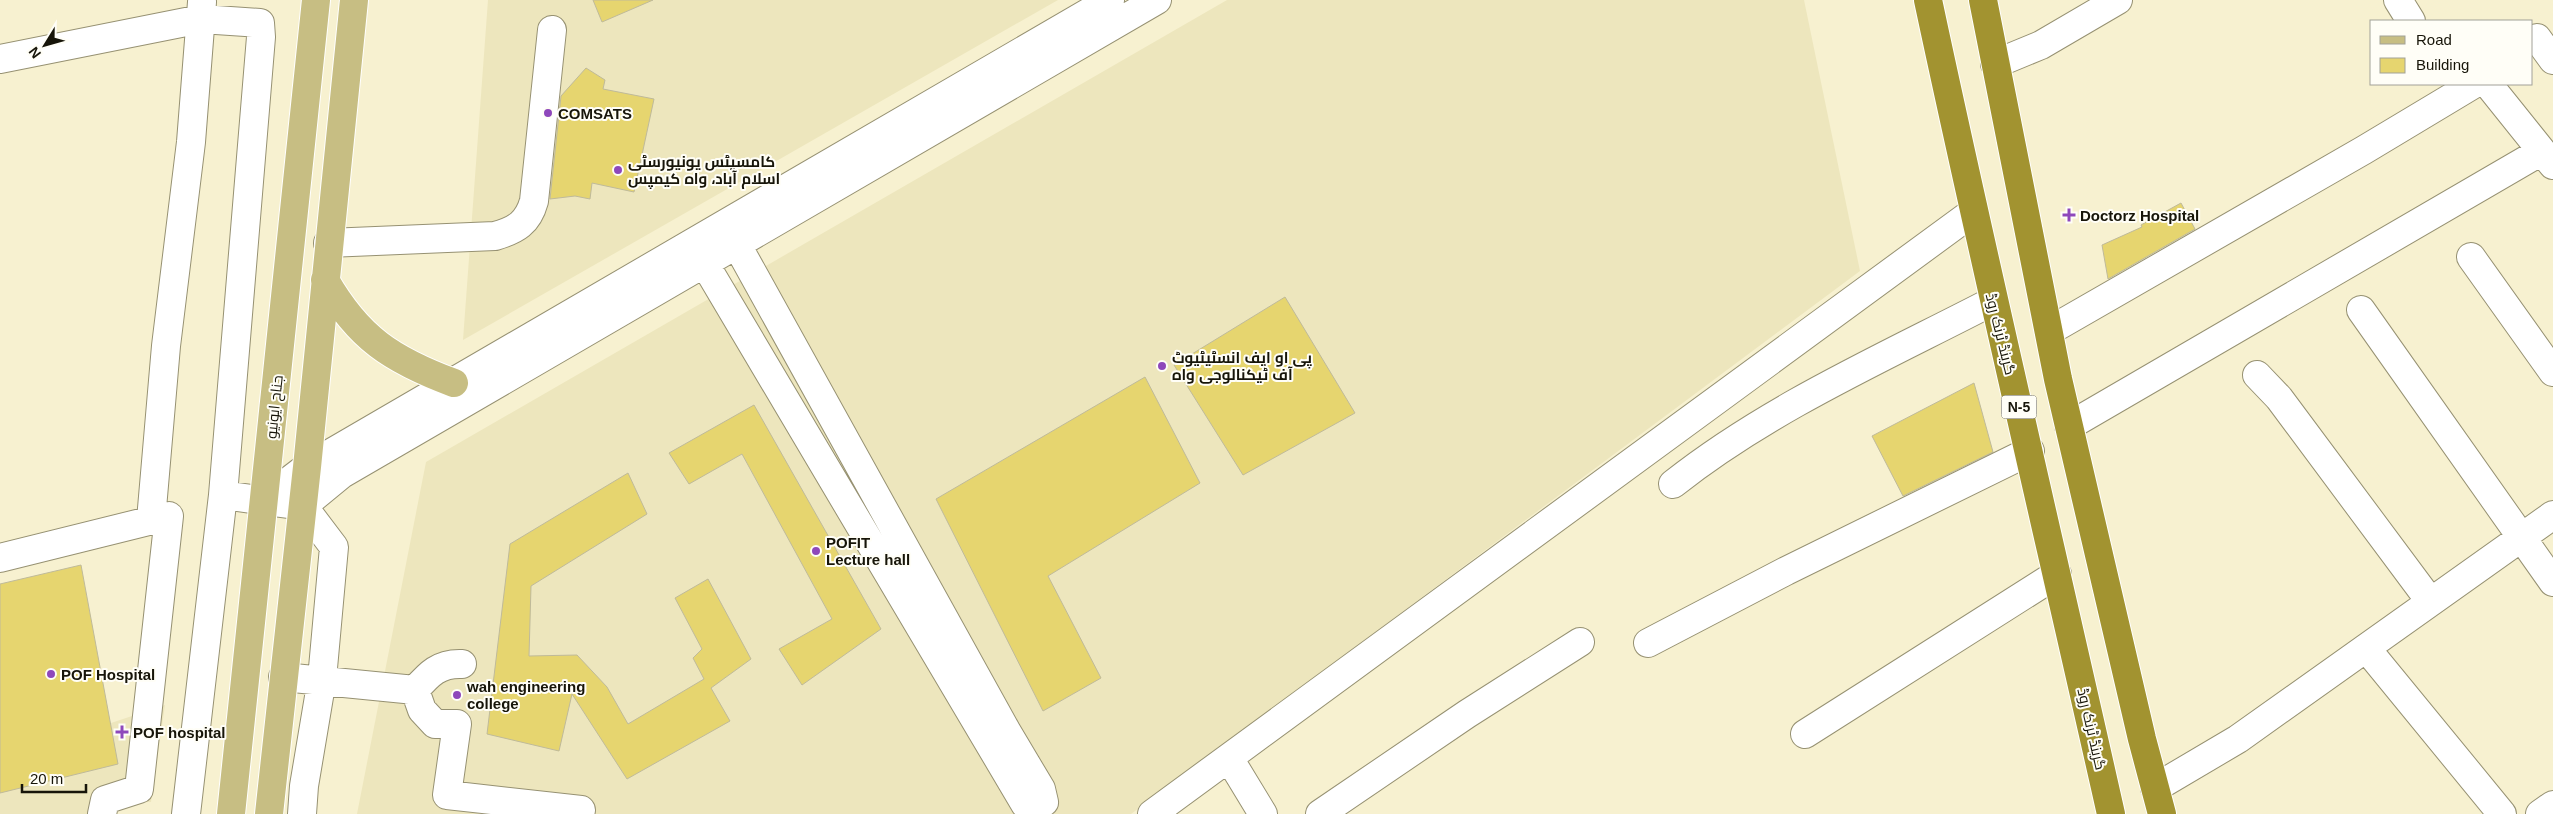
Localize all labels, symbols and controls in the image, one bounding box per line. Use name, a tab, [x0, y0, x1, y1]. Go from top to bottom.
north arrow	[20, 20, 70, 70]
legend	[2370, 20, 2533, 85]
text: Road	[2416, 31, 2452, 48]
text: N	[25, 44, 44, 62]
text: Building	[2416, 56, 2469, 73]
place label: COMSATS	[558, 105, 632, 122]
marker: COMSATS	[542, 107, 554, 119]
place label: کامسیٹس یونیورسٹی اسلام آباد، واہ کیمپس	[628, 153, 780, 189]
marker: کامسیٹس یونیورسٹی اسلام آباد، واہ کیمپس	[612, 164, 624, 176]
place label: Doctorz Hospital	[2080, 207, 2199, 224]
marker: Doctorz Hospital	[2062, 208, 2076, 222]
street label: گرینڈ ٹرنک روڈ	[1982, 291, 2019, 377]
place label: پی او ایف انسٹیٹیوٹ آف ٹیکنالوجی واہ	[1172, 349, 1312, 384]
marker: پی او ایف انسٹیٹیوٹ آف ٹیکنالوجی واہ	[1156, 360, 1168, 372]
street label: جناح ایونیو	[262, 374, 289, 440]
road number: N-5	[2002, 396, 2036, 418]
place label: POFIT Lecture hall	[826, 534, 910, 568]
marker: POFIT Lecture hall	[810, 545, 822, 557]
place label: POF Hospital	[61, 666, 155, 683]
marker: POF Hospital	[45, 668, 57, 680]
place label: wah engineering college	[466, 678, 585, 712]
street label: گرینڈ ٹرنک روڈ	[2073, 686, 2110, 772]
marker: wah engineering college	[451, 689, 463, 701]
place label: POF hospital	[133, 724, 226, 741]
marker: POF hospital	[115, 725, 129, 739]
scale bar	[22, 762, 86, 794]
text: 20 m	[30, 770, 63, 787]

